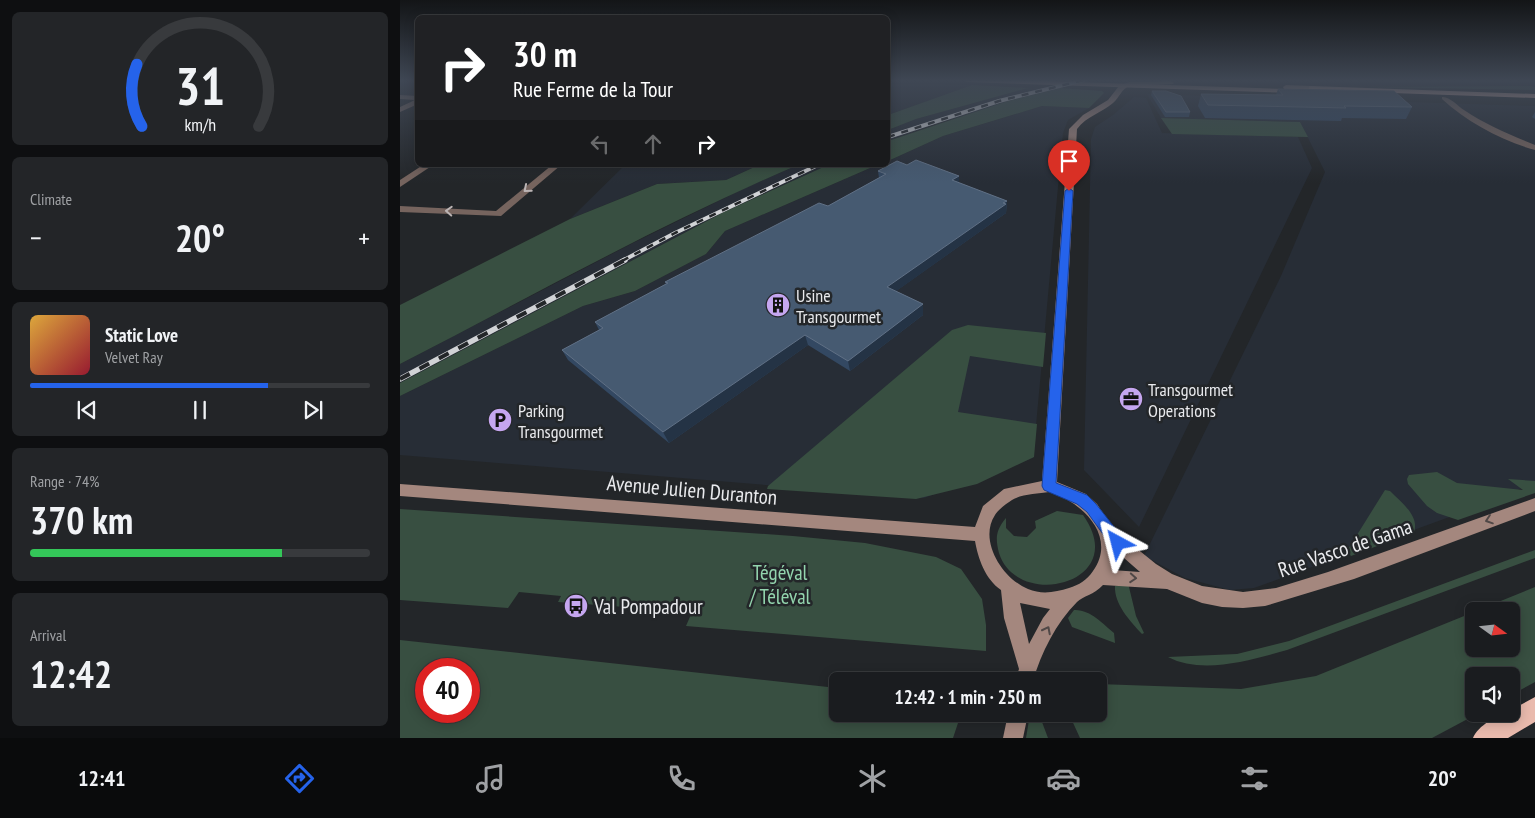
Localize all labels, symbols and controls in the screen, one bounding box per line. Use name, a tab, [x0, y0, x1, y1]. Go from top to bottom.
text: 30 m	[513, 31, 577, 77]
icon: right	[430, 35, 495, 100]
text: 31	[175, 52, 225, 119]
text: Rue Ferme de la Tour	[513, 75, 673, 103]
text: km/h	[184, 113, 216, 136]
icon: left	[586, 130, 614, 158]
icon: ahead	[639, 130, 667, 158]
icon: right	[692, 130, 720, 158]
pin	[1048, 140, 1090, 191]
icon: arrive	[1055, 147, 1083, 175]
one-way arrow	[524, 184, 533, 193]
text: Climate	[30, 189, 72, 209]
one-way arrow	[445, 206, 453, 217]
text: 20°	[175, 213, 225, 262]
text: −	[30, 219, 42, 256]
text: +	[358, 219, 370, 256]
place label: Usine Transgourmet	[796, 284, 881, 328]
building icon: Usine Transgourmet	[765, 292, 791, 318]
text: Static Love	[105, 323, 178, 347]
text: Velvet Ray	[105, 347, 163, 367]
place label: Transgourmet Operations	[1148, 378, 1233, 422]
office icon: Transgourmet Operations	[1118, 386, 1144, 412]
icon: previous	[73, 396, 101, 424]
icon: pause	[186, 396, 214, 424]
icon: next	[299, 396, 327, 424]
place label: Parking Transgourmet	[518, 399, 603, 443]
parking icon: Parking Transgourmet	[487, 407, 513, 433]
street label: Avenue Julien Duranton	[606, 469, 778, 511]
text: Range · 74%	[30, 471, 99, 491]
text: 370 km	[30, 495, 133, 544]
street label: Rue Vasco de Gama	[1274, 512, 1416, 584]
one-way arrow	[1486, 514, 1494, 524]
position arrow	[1091, 516, 1143, 568]
park label: Tégéval / Téléval	[749, 559, 811, 610]
one-way arrow	[1129, 573, 1137, 584]
bus stop icon: Val Pompadour	[563, 593, 589, 619]
place label: Val Pompadour	[593, 593, 703, 620]
north arrow	[1465, 602, 1520, 658]
map controls	[1465, 602, 1520, 722]
text: Arrival	[30, 625, 66, 645]
one-way arrow	[1041, 627, 1051, 636]
text: 12:42	[30, 649, 112, 698]
speed limit sign: 40	[415, 658, 480, 723]
button: sound	[1465, 667, 1520, 722]
text: 12:42 · 1 min · 250 m	[895, 685, 1041, 709]
icon: directions	[282, 761, 317, 796]
icon: music	[473, 761, 508, 796]
icon: phone	[664, 761, 699, 796]
icon: climate	[855, 761, 890, 796]
icon: car	[1046, 761, 1081, 796]
icon: filters	[1237, 761, 1272, 796]
text: 12:41	[78, 764, 126, 792]
text: 20°	[1428, 764, 1457, 792]

